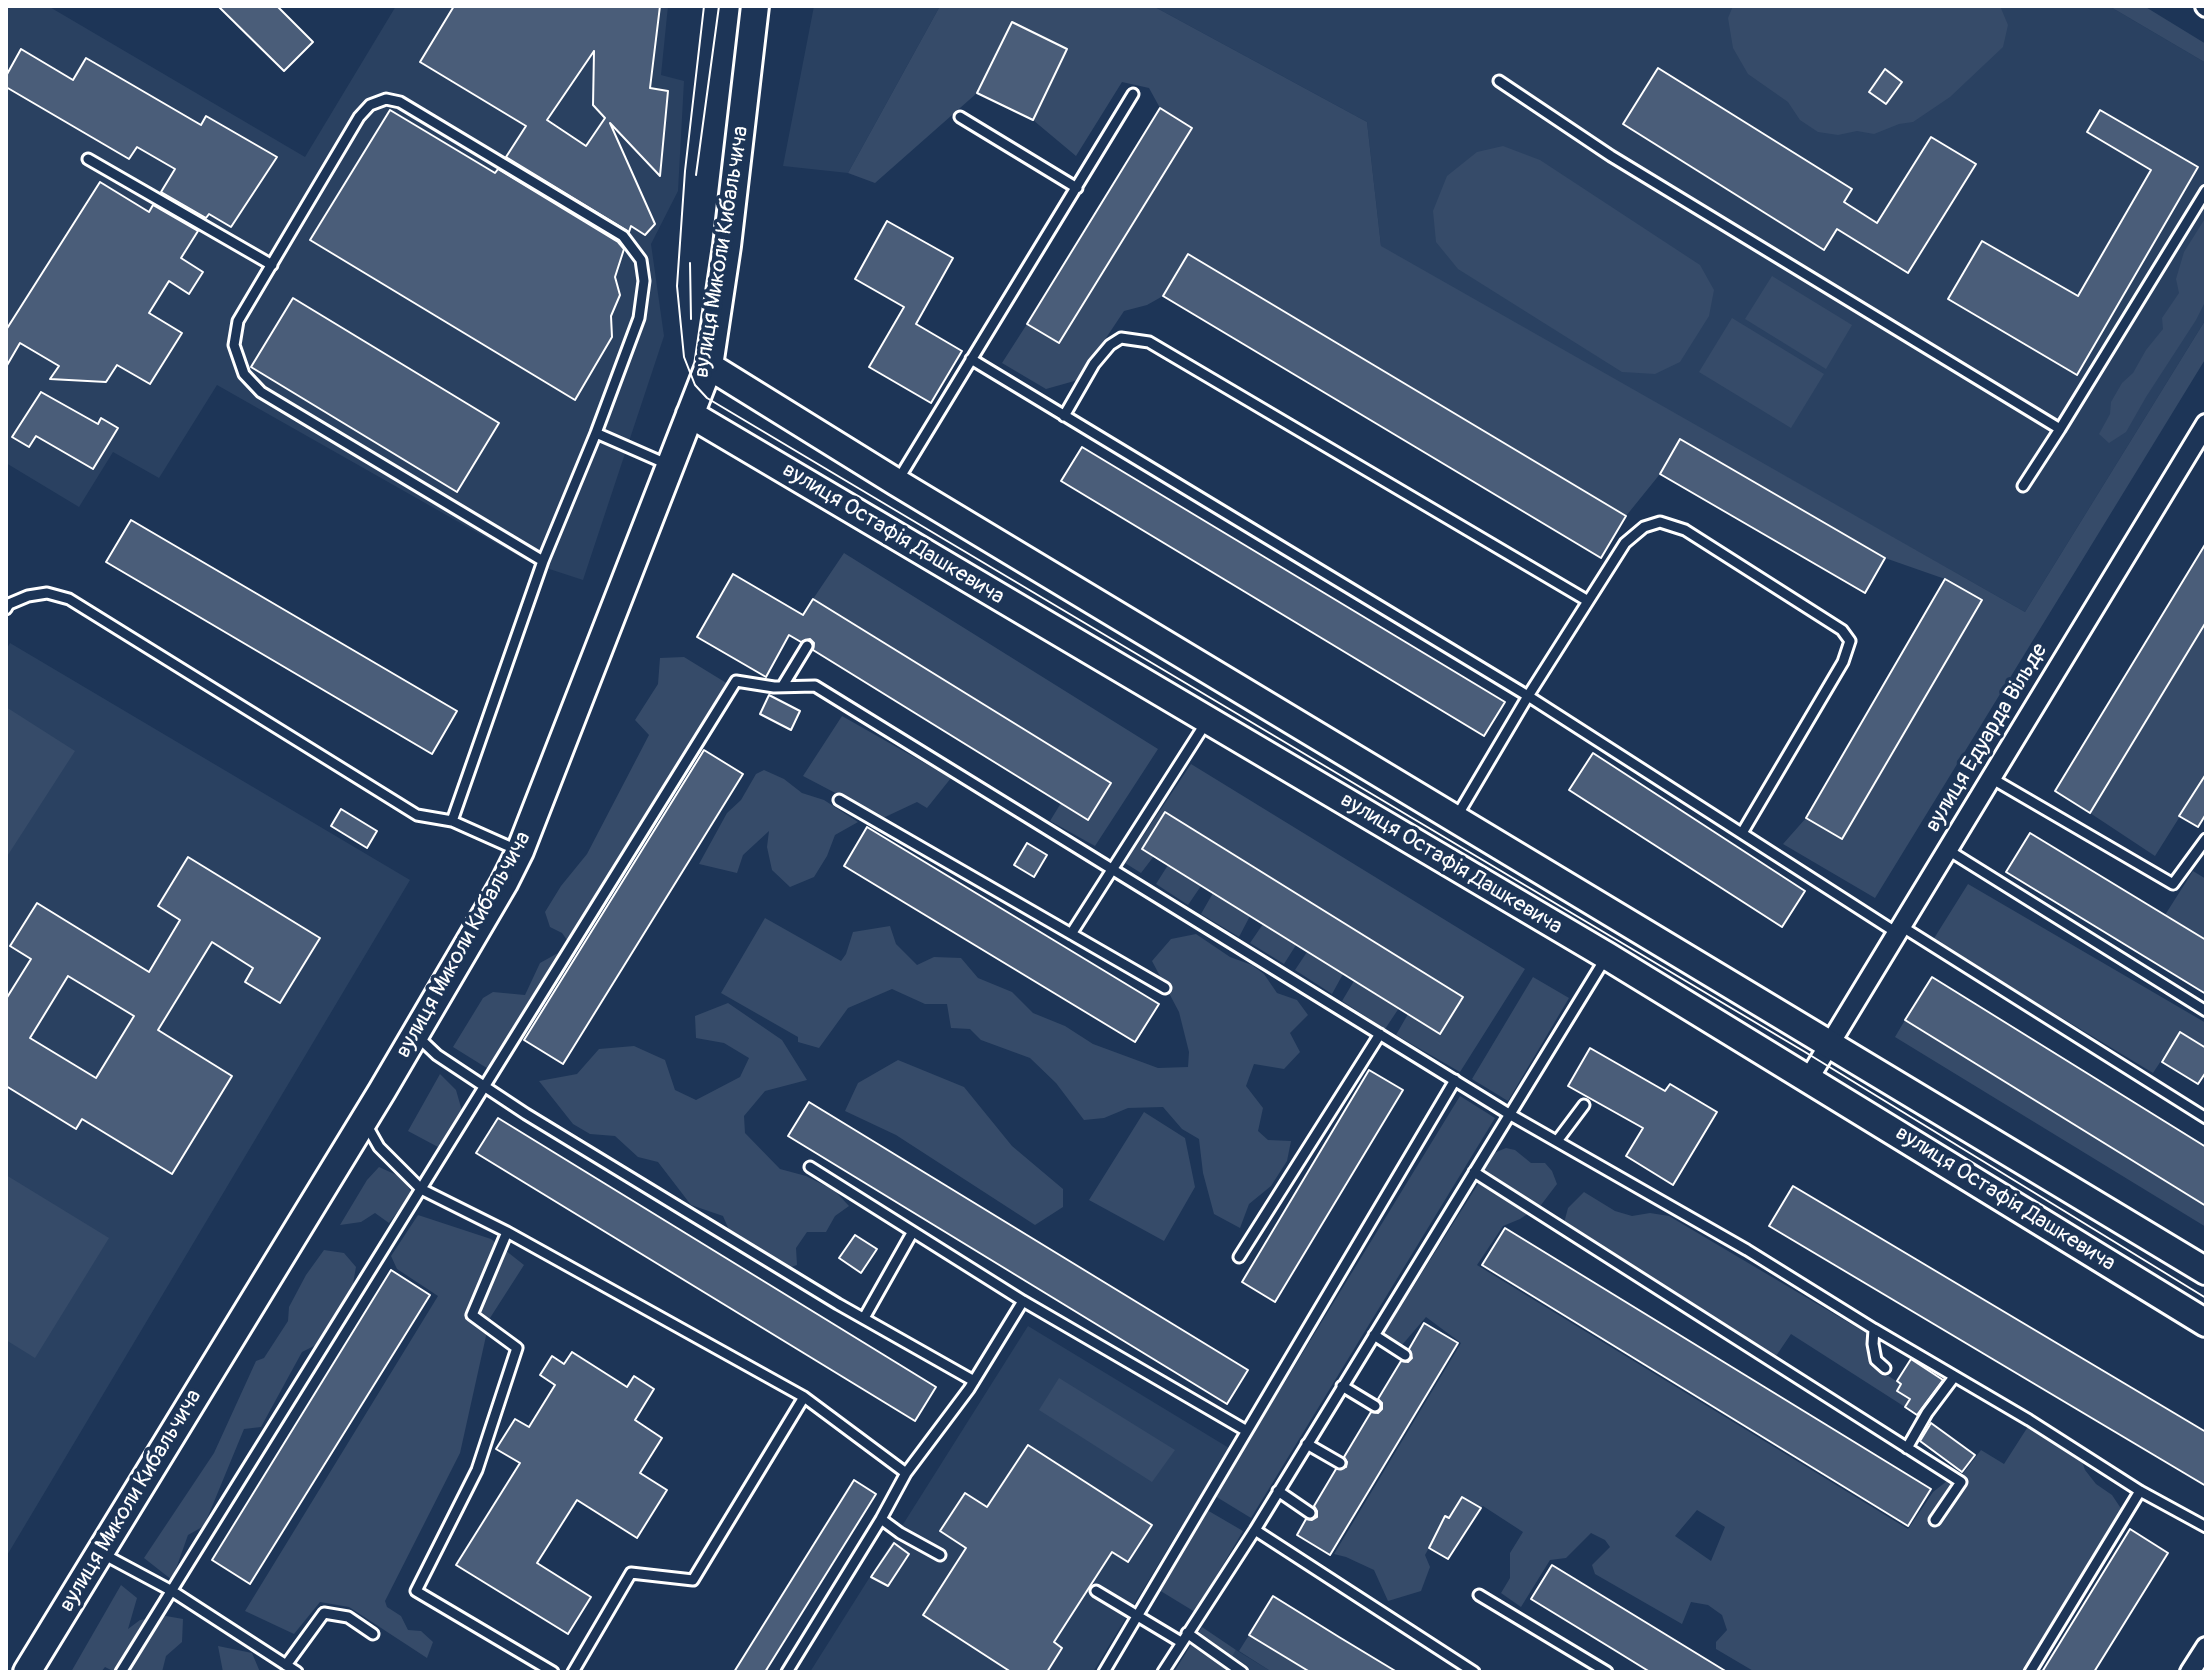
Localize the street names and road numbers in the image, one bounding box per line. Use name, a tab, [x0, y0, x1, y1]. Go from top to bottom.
street label: вулиця Миколи Кибальчича	[689, 124, 755, 380]
street label: вулиця Остафія Дашкевича	[777, 457, 1009, 611]
street label: вулиця Едуарда Вільде	[1920, 639, 2054, 837]
street label: вулиця Остафія Дашкевича	[1335, 787, 1567, 941]
street label: вулиця Миколи Кибальчича	[391, 827, 537, 1063]
street label: вулиця Остафія Дашкевича	[1890, 1120, 2120, 1278]
street label: вулиця Миколи Кибальчича	[54, 1385, 208, 1617]

